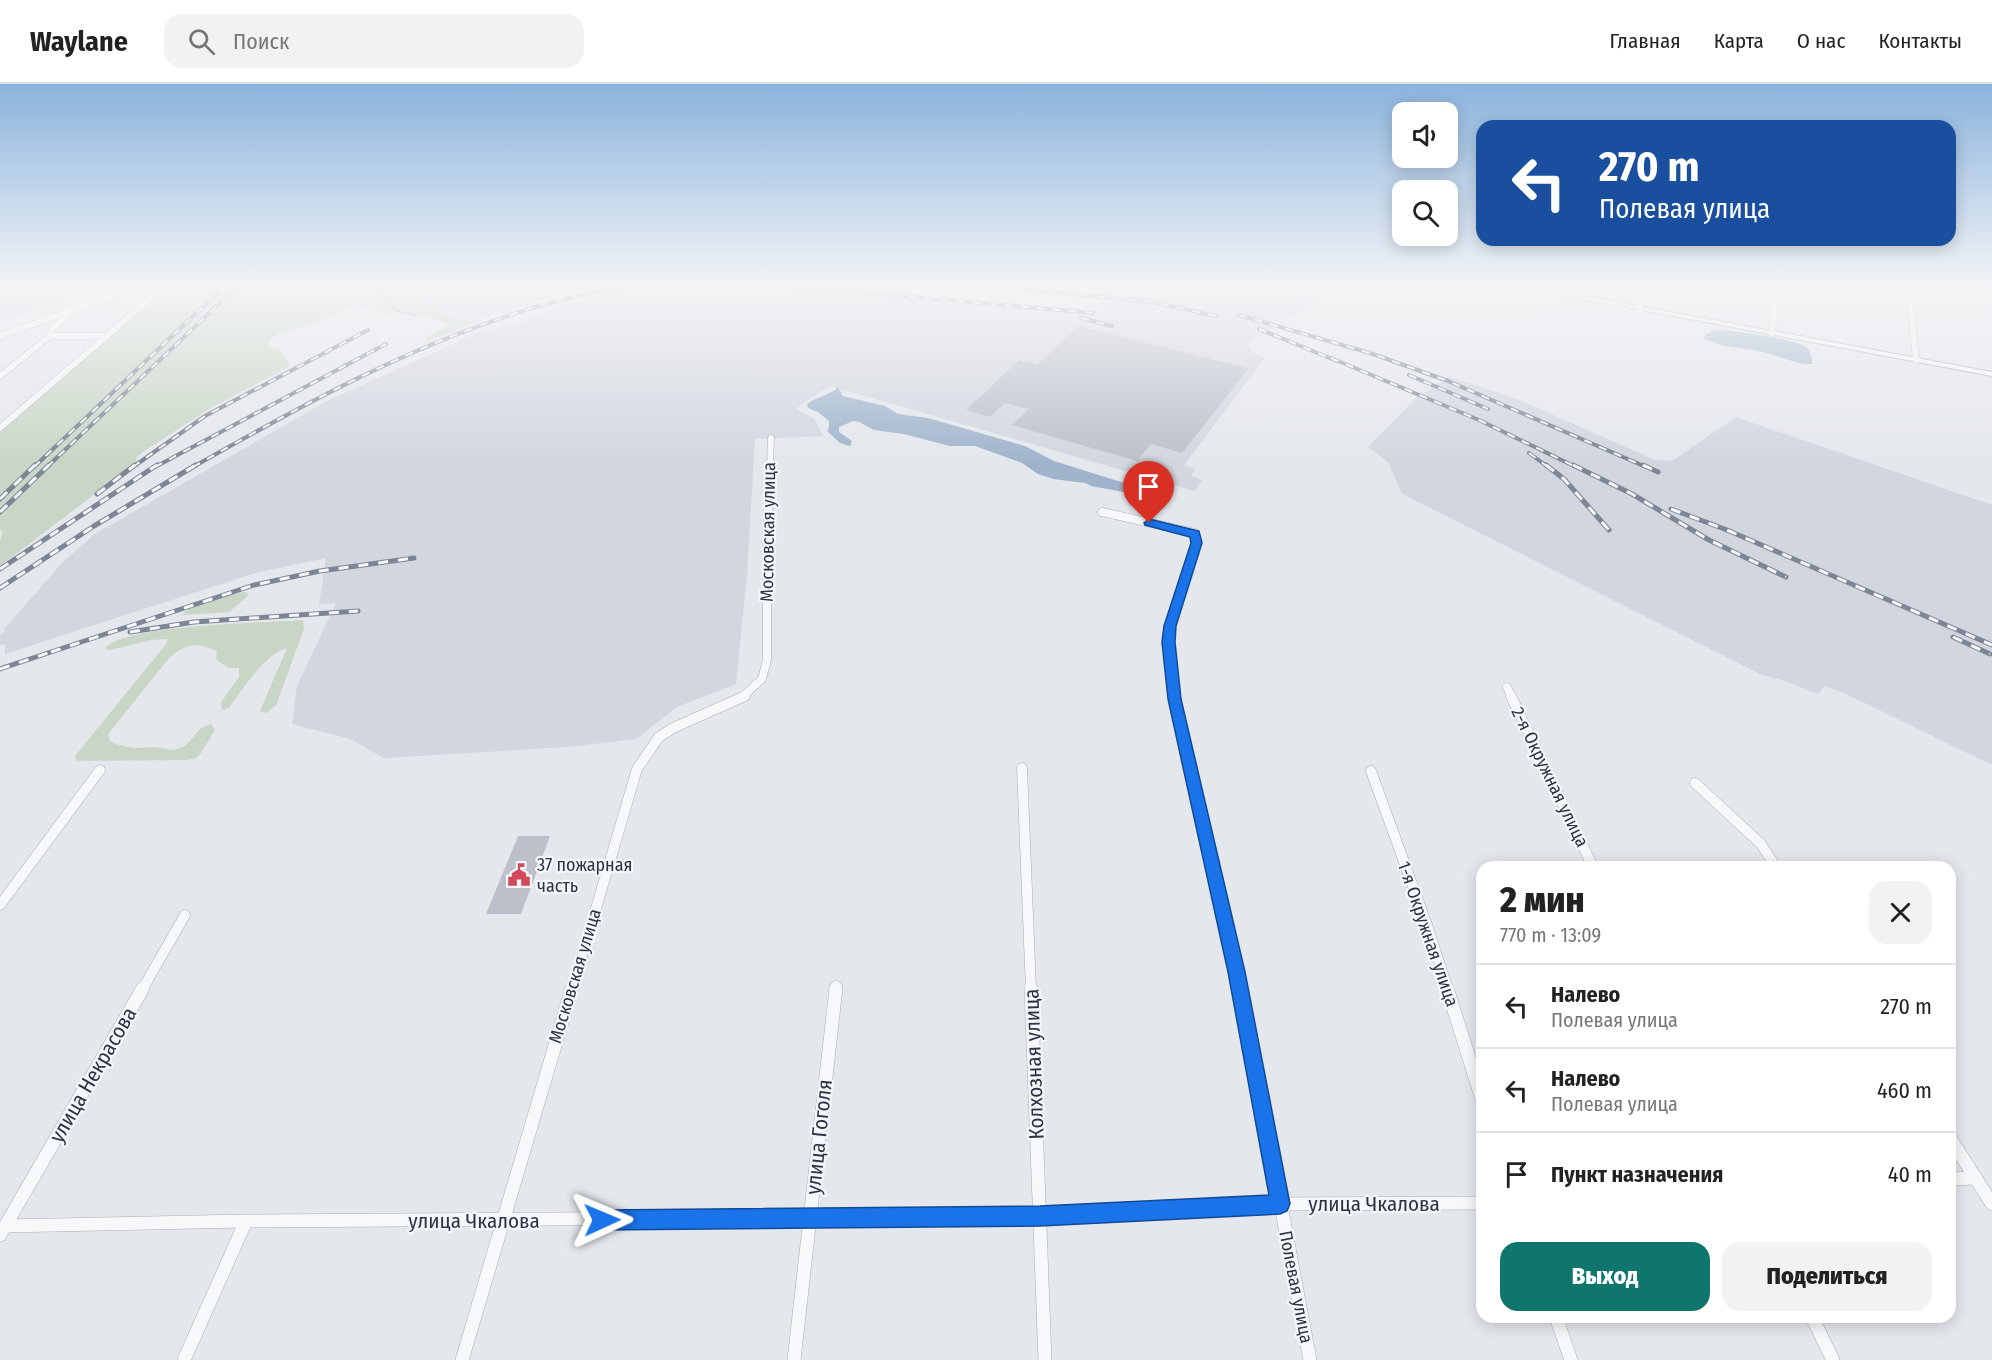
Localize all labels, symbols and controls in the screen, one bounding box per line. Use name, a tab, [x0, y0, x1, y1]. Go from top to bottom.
search box	[164, 14, 584, 68]
text: Waylane	[30, 25, 128, 58]
icon: search	[185, 25, 218, 58]
text: Поиск	[233, 28, 289, 55]
text: Главная	[1610, 28, 1681, 54]
text: Карта	[1714, 28, 1764, 54]
text: О нас	[1797, 28, 1845, 54]
text: Контакты	[1878, 28, 1962, 54]
map controls	[1392, 102, 1458, 246]
button: sound	[1392, 102, 1458, 168]
text: 270 m	[1599, 142, 1699, 192]
icon: left	[1500, 144, 1578, 222]
button: search	[1392, 180, 1458, 246]
text: Полевая улица	[1599, 193, 1770, 225]
pin	[1123, 461, 1174, 523]
street label: Московская улица	[756, 462, 780, 602]
icon: arrive	[1132, 470, 1165, 503]
street label: 2-я Окружная улица	[1507, 703, 1593, 851]
place label: 37 пожарная часть	[537, 854, 632, 897]
street label: 1-я Окружная улица	[1393, 859, 1463, 1010]
public building icon: 37 пожарная часть	[506, 862, 532, 888]
text: 2 мин	[1500, 878, 1585, 922]
button: close	[1869, 881, 1932, 944]
street label: Московская улица	[544, 906, 606, 1046]
text: 770 m · 13:09	[1500, 923, 1601, 947]
text: Налево	[1551, 981, 1620, 1008]
street label: Колхозная улица	[1018, 988, 1050, 1140]
icon: left	[1500, 990, 1533, 1023]
text: 270 m	[1880, 993, 1932, 1020]
street label: улица Некрасова	[44, 1003, 142, 1147]
text: Полевая улица	[1551, 1008, 1678, 1032]
text: Налево	[1551, 1065, 1620, 1092]
icon: left	[1500, 1074, 1533, 1107]
text: 460 m	[1877, 1077, 1932, 1104]
street label: улица Гоголя	[800, 1078, 838, 1196]
text: Полевая улица	[1551, 1092, 1678, 1116]
icon: arrive	[1500, 1158, 1533, 1191]
text: Пункт назначения	[1551, 1161, 1723, 1188]
text: 40 m	[1888, 1161, 1932, 1188]
position arrow	[570, 1188, 634, 1252]
street label: улица Чкалова	[1308, 1191, 1440, 1217]
street label: улица Чкалова	[408, 1208, 540, 1234]
street label: Полевая улица	[1274, 1229, 1318, 1345]
button: Выход	[1500, 1242, 1710, 1311]
button: Поделиться	[1722, 1242, 1932, 1311]

